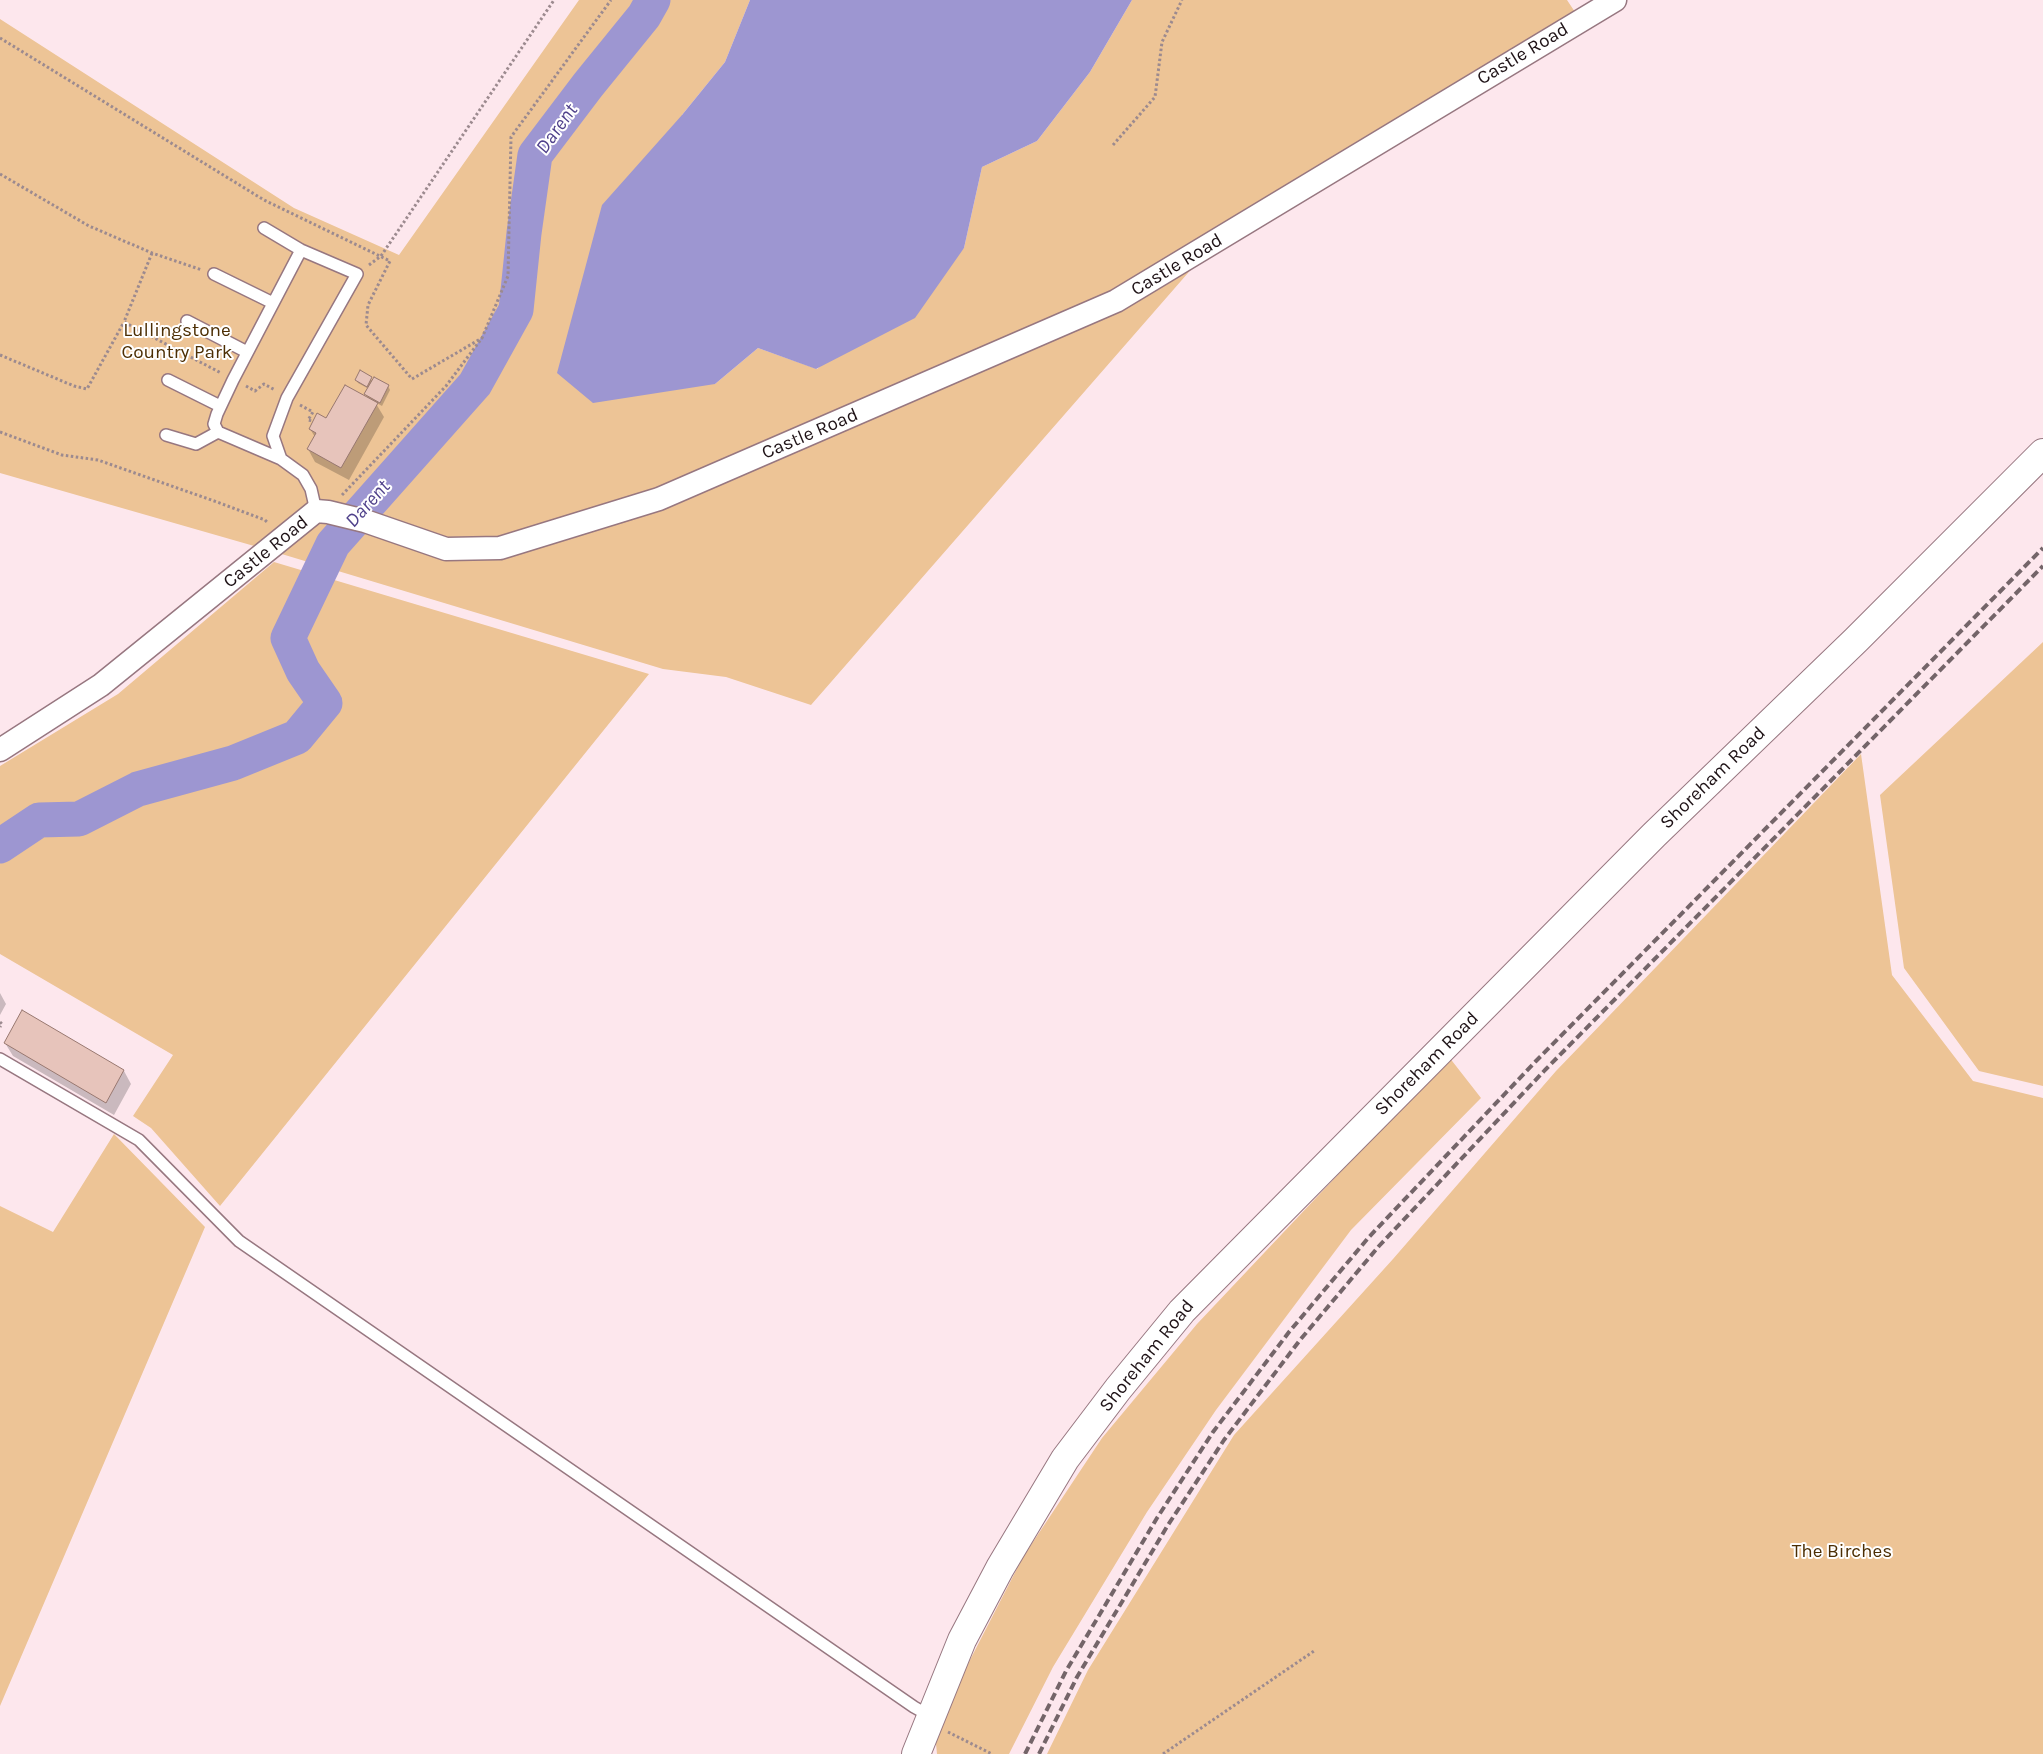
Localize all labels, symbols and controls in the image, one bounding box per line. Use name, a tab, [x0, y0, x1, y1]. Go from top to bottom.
street label: Castle Road	[1473, 18, 1573, 90]
water label: Darent	[531, 99, 583, 159]
street label: Castle Road	[1127, 229, 1227, 301]
park label: Lullingstone Country Park	[122, 320, 232, 364]
street label: Castle Road	[758, 403, 862, 465]
water label: Darent	[340, 475, 396, 533]
street label: Castle Road	[219, 511, 313, 593]
street label: Shoreham Road	[1655, 722, 1771, 834]
street label: Shoreham Road	[1370, 1007, 1484, 1121]
street label: Shoreham Road	[1095, 1295, 1199, 1417]
park label: The Birches	[1792, 1541, 1892, 1563]

